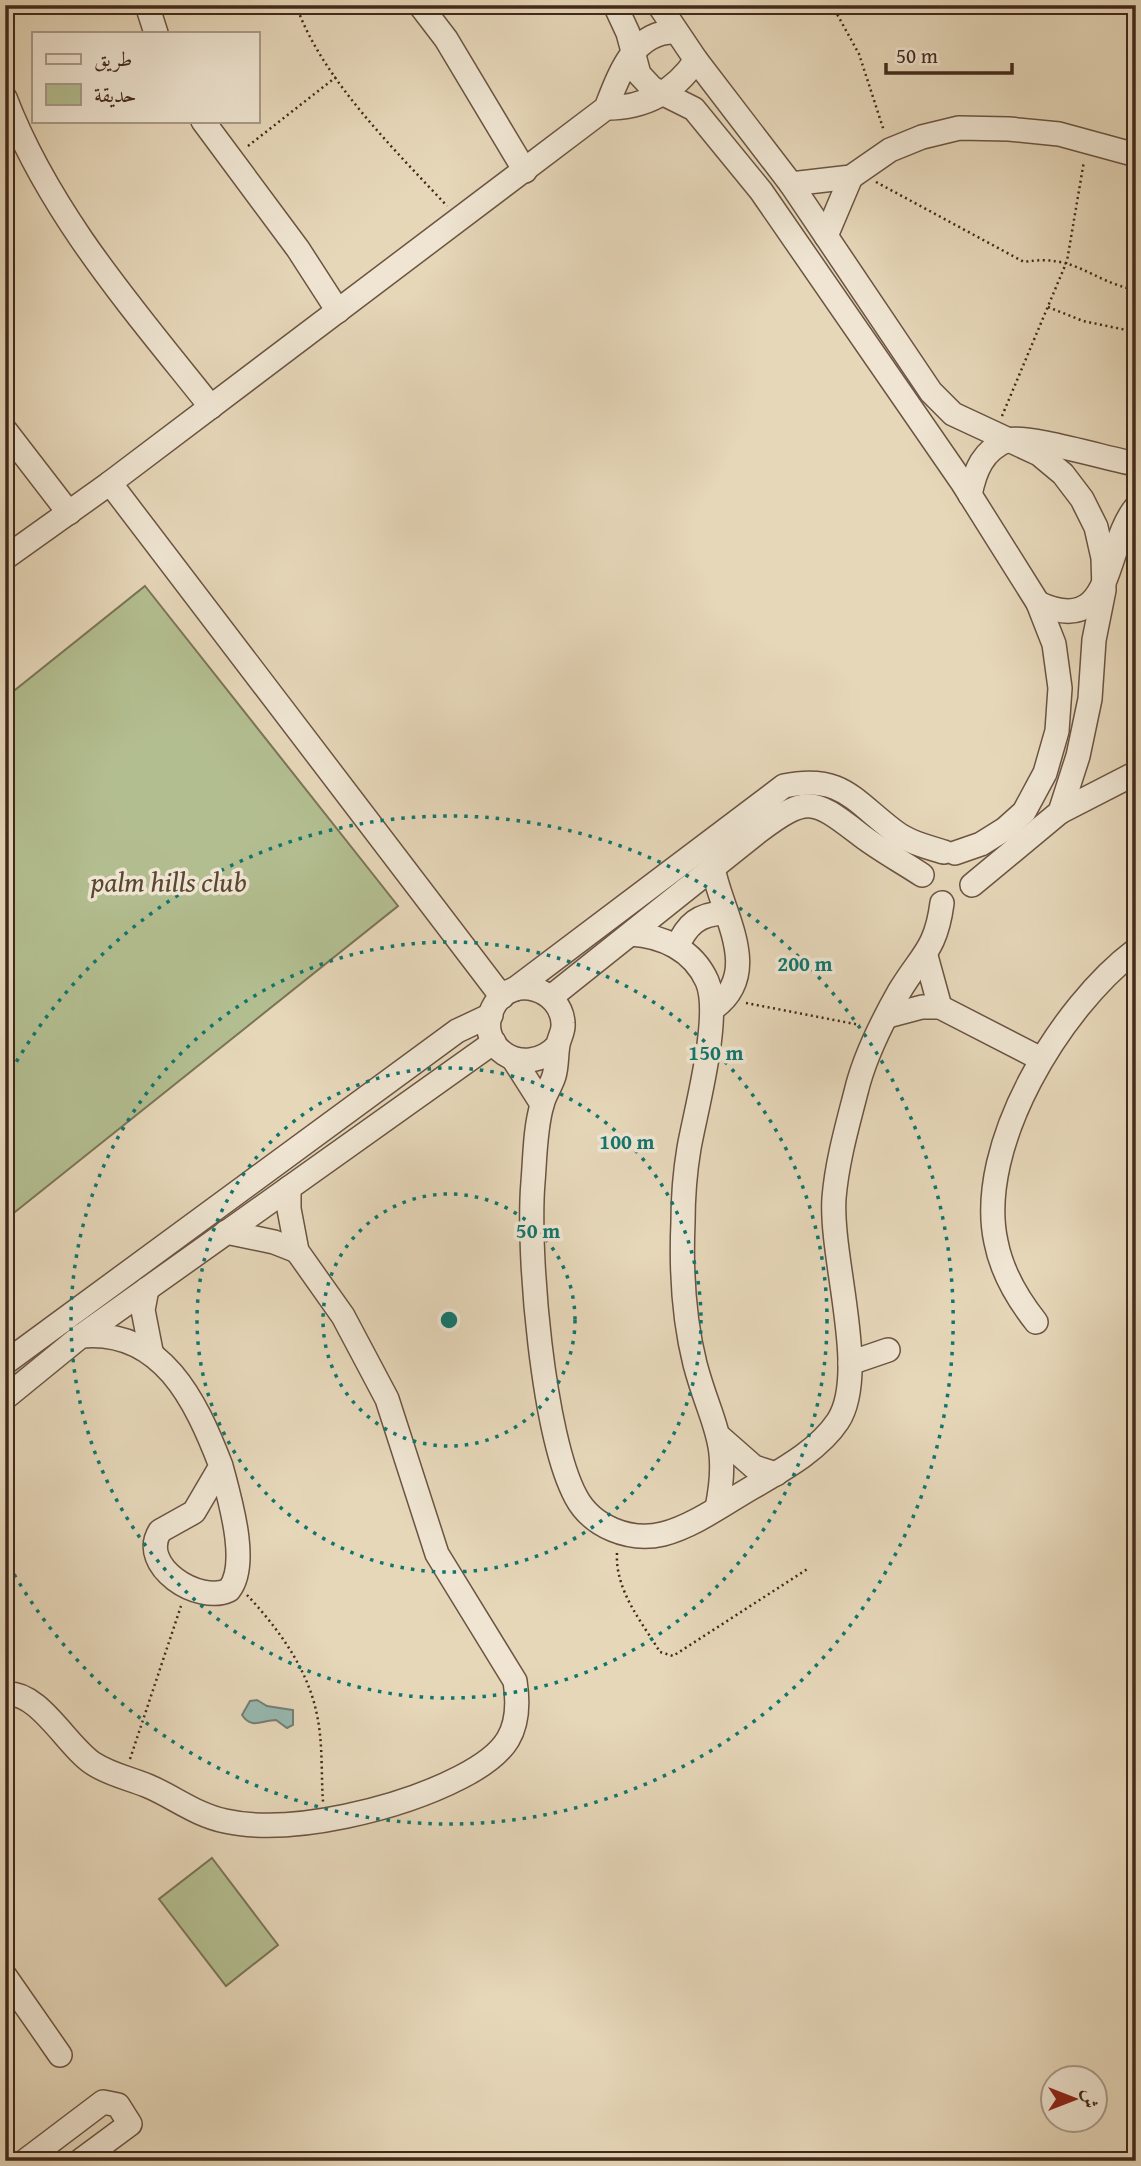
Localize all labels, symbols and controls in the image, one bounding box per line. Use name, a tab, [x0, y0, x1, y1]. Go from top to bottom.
legend	[32, 32, 259, 122]
scale bar	[886, 32, 1012, 76]
text: 50 m	[896, 40, 938, 71]
text: طريق	[94, 43, 132, 74]
text: حديقة	[94, 79, 137, 110]
park label: palm hills club	[90, 861, 247, 902]
text: 200 m	[777, 948, 833, 979]
text: 150 m	[688, 1037, 744, 1068]
text: 100 m	[599, 1126, 655, 1157]
text: 50 m	[516, 1215, 560, 1246]
centre of rings	[437, 1308, 461, 1332]
north arrow	[1040, 2064, 1110, 2134]
text: ش	[1077, 2090, 1105, 2108]

